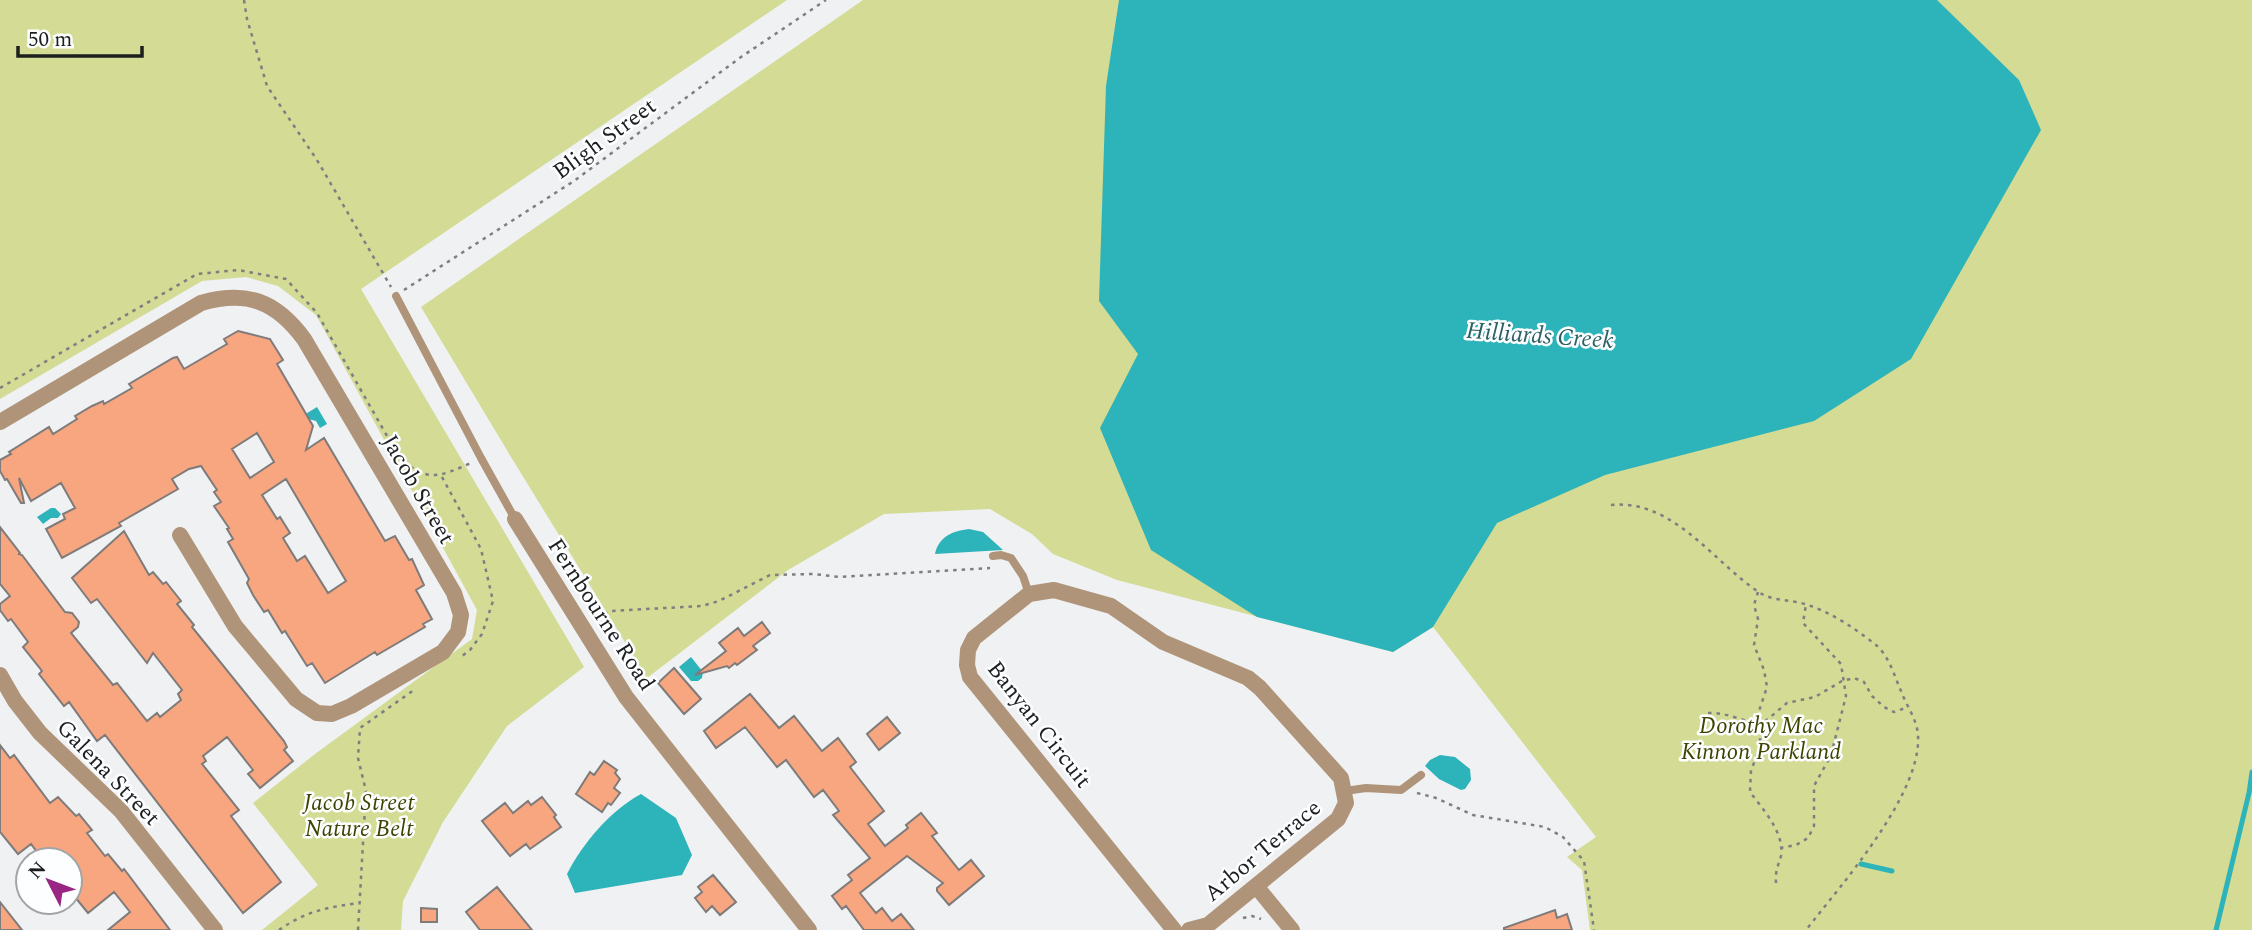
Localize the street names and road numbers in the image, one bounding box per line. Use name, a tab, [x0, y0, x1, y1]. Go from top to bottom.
street label: Bligh Street	[546, 90, 664, 189]
street label: Jacob Street	[372, 428, 463, 551]
street label: Fernbourne Road	[538, 531, 664, 698]
street label: Banyan Circuit	[978, 654, 1100, 796]
street label: Galena Street	[48, 711, 168, 835]
street label: Arbor Terrace	[1197, 791, 1329, 911]

